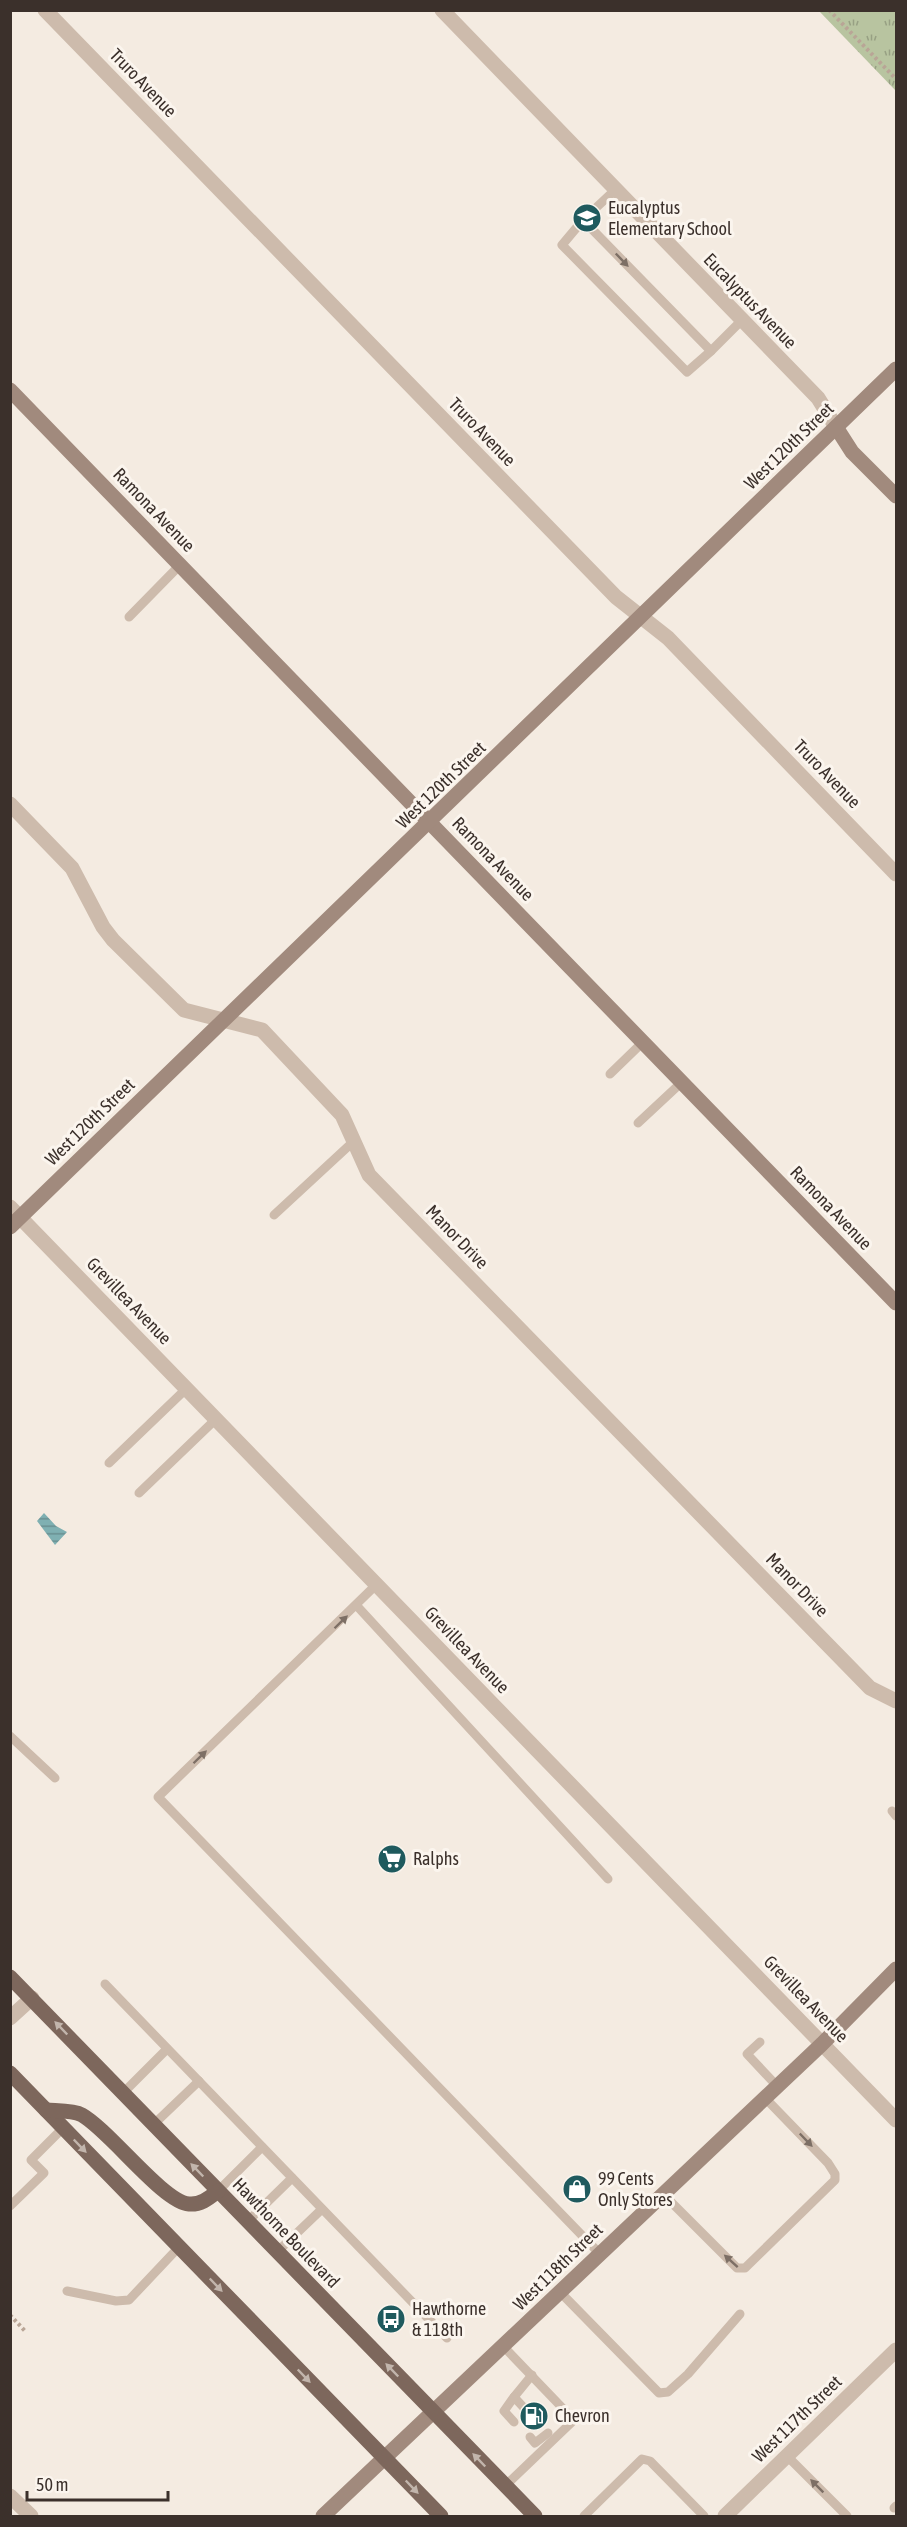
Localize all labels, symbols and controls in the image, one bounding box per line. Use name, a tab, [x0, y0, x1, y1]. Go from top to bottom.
street label: Truro Avenue	[106, 44, 181, 121]
place label: Eucalyptus Elementary School	[608, 197, 732, 239]
school or university icon: Eucalyptus Elementary School	[571, 202, 603, 234]
street label: Eucalyptus Avenue	[700, 249, 801, 353]
one-way arrow	[615, 252, 629, 267]
street label: Truro Avenue	[445, 393, 520, 470]
street label: West 120th Street	[740, 398, 838, 493]
street label: Ramona Avenue	[109, 463, 199, 556]
street label: Truro Avenue	[790, 735, 865, 812]
street label: West 120th Street	[392, 737, 490, 832]
street label: Ramona Avenue	[448, 812, 538, 905]
street label: West 120th Street	[41, 1074, 139, 1169]
street label: Ramona Avenue	[786, 1161, 876, 1254]
street label: Manor Drive	[422, 1200, 493, 1273]
street label: Grevillea Avenue	[83, 1253, 176, 1348]
street label: Manor Drive	[762, 1548, 833, 1621]
street label: Grevillea Avenue	[421, 1602, 514, 1697]
one-way arrow	[333, 1615, 347, 1629]
one-way arrow	[193, 1750, 207, 1764]
supermarket icon: Ralphs	[376, 1843, 408, 1875]
place label: Ralphs	[413, 1848, 459, 1869]
street label: Grevillea Avenue	[760, 1951, 853, 2046]
one-way arrow	[54, 2022, 68, 2036]
one-way arrow	[798, 2133, 812, 2147]
one-way arrow	[73, 2138, 87, 2152]
one-way arrow	[191, 2163, 205, 2177]
place label: 99 Cents Only Stores	[598, 2168, 673, 2210]
street label: Hawthorne Boulevard	[229, 2173, 344, 2292]
shop icon: 99 Cents Only Stores	[561, 2173, 593, 2205]
street label: West 118th Street	[509, 2219, 607, 2314]
one-way arrow	[723, 2254, 738, 2268]
one-way arrow	[209, 2278, 223, 2292]
place label: Hawthorne & 118th	[412, 2298, 486, 2340]
bus stop icon: Hawthorne & 118th	[375, 2303, 407, 2335]
one-way arrow	[385, 2362, 399, 2377]
one-way arrow	[297, 2369, 311, 2383]
street label: West 117th Street	[748, 2371, 846, 2466]
fuel station icon: Chevron	[518, 2400, 550, 2432]
place label: Chevron	[555, 2405, 610, 2426]
one-way arrow	[473, 2453, 487, 2467]
scale bar	[27, 2464, 168, 2502]
text: 50 m	[36, 2474, 68, 2495]
one-way arrow	[810, 2479, 824, 2494]
one-way arrow	[405, 2480, 419, 2494]

